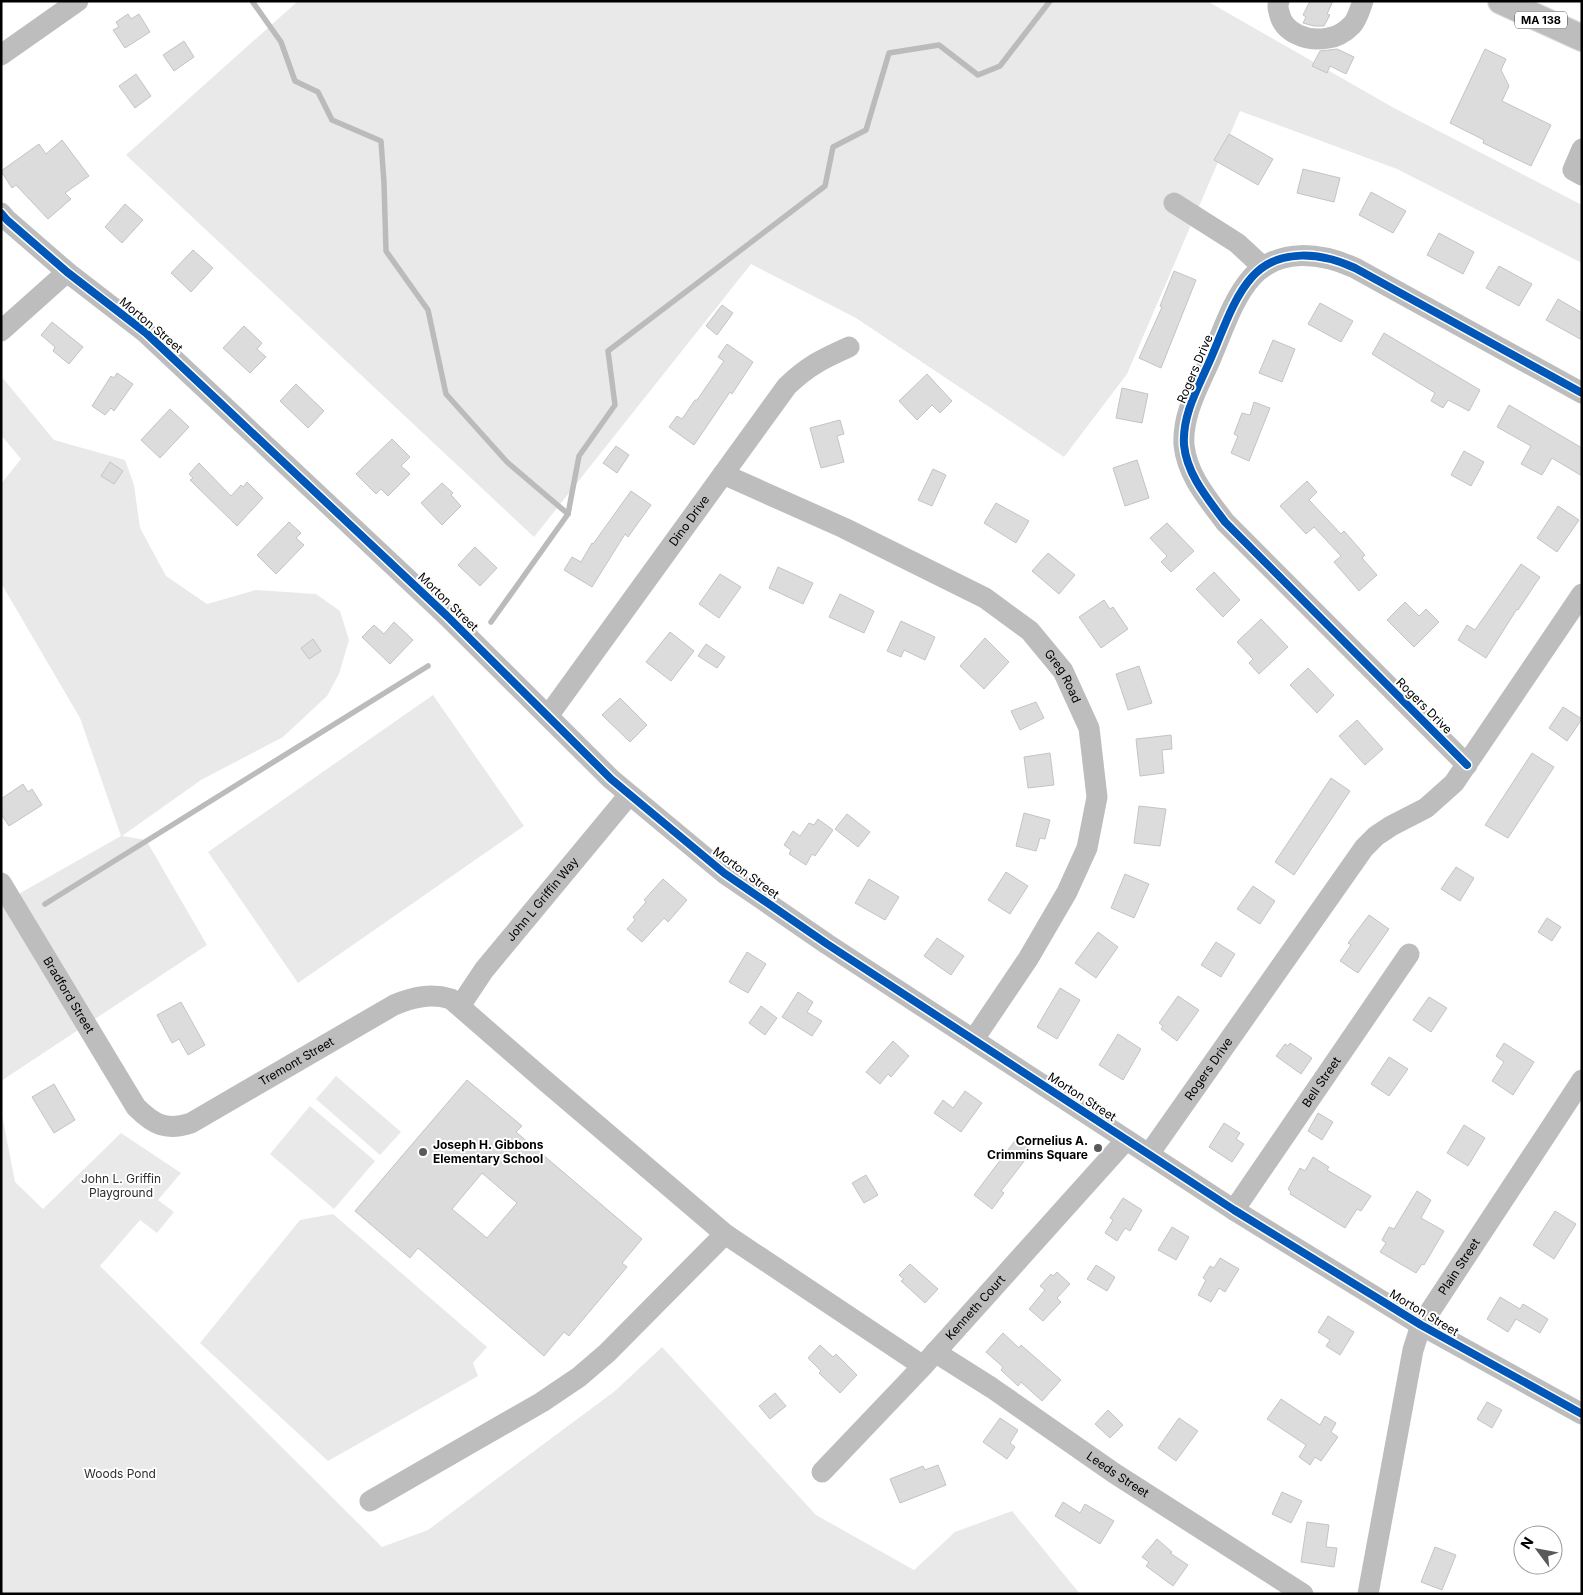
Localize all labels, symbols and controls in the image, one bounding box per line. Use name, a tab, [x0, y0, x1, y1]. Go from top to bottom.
road number: MA 138	[1515, 12, 1567, 28]
street label: Morton Street	[117, 294, 186, 355]
street label: Rogers Drive	[1173, 332, 1216, 405]
street label: Dino Drive	[666, 492, 712, 549]
street label: Morton Street	[415, 569, 482, 634]
street label: Greg Road	[1041, 646, 1085, 705]
street label: Rogers Drive	[1393, 674, 1456, 737]
street label: Morton Street	[710, 844, 782, 902]
street label: John L Griffin Way	[503, 854, 581, 944]
street label: Bradford Street	[40, 954, 98, 1036]
street label: Tremont Street	[256, 1034, 337, 1089]
street label: Rogers Drive	[1181, 1034, 1236, 1103]
street label: Bell Street	[1299, 1054, 1344, 1110]
street label: Morton Street	[1045, 1069, 1119, 1124]
place label: Cornelius A. Crimmins Square	[987, 1133, 1088, 1162]
place label: Joseph H. Gibbons Elementary School	[433, 1137, 544, 1166]
marker: Cornelius A. Crimmins Square	[1092, 1142, 1104, 1154]
marker: Joseph H. Gibbons Elementary School	[417, 1146, 429, 1158]
park label: John L. Griffin Playground	[81, 1171, 161, 1200]
street label: Plain Street	[1435, 1235, 1483, 1298]
street label: Kenneth Court	[942, 1272, 1008, 1343]
street label: Morton Street	[1387, 1286, 1462, 1339]
street label: Leeds Street	[1084, 1448, 1152, 1500]
park label: Woods Pond	[84, 1466, 156, 1481]
north arrow	[1513, 1525, 1563, 1575]
text: N	[1517, 1534, 1537, 1552]

